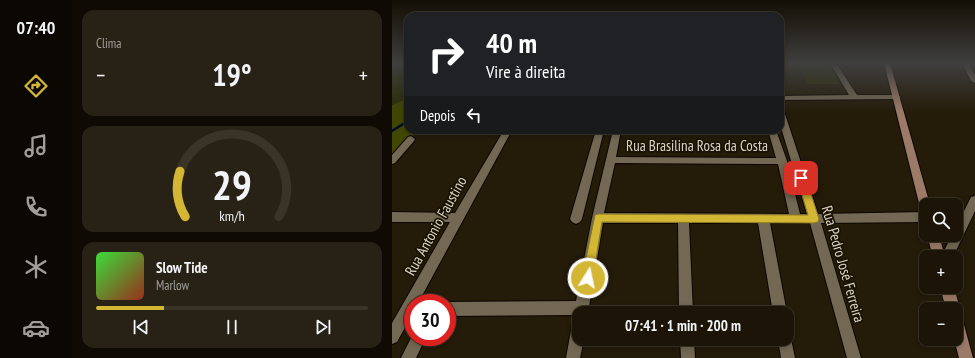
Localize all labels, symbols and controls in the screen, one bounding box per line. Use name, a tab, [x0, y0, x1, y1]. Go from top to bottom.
text: 07:40	[17, 16, 55, 39]
text: 40 m	[486, 24, 537, 61]
icon: right	[420, 28, 472, 80]
text: Clima	[96, 35, 121, 52]
text: 19°	[212, 55, 252, 94]
text: Vire à direita	[486, 60, 566, 83]
text: −	[96, 61, 105, 89]
text: +	[359, 61, 368, 89]
icon: directions	[22, 72, 50, 100]
icon: left	[463, 104, 485, 126]
text: Depois	[420, 106, 455, 125]
icon: music	[22, 132, 50, 160]
street label: Rua Brasilina Rosa da Costa	[626, 136, 768, 155]
text: 29	[212, 158, 252, 211]
pin	[784, 161, 818, 195]
icon: arrive	[790, 167, 812, 189]
street label: Rua Antonio Faustino	[400, 173, 471, 279]
icon: phone	[22, 193, 50, 221]
map controls	[919, 198, 963, 346]
button: search	[919, 198, 963, 242]
street label: Rua Pedro José Ferreira	[818, 203, 869, 324]
text: km/h	[219, 206, 245, 225]
button: +	[919, 250, 963, 294]
icon: climate	[22, 253, 50, 281]
position arrow	[567, 257, 609, 299]
text: Slow Tide	[156, 258, 208, 277]
text: Marlow	[156, 277, 189, 294]
speed limit sign: 30	[404, 294, 456, 346]
button: −	[919, 302, 963, 346]
icon: car	[22, 314, 50, 342]
icon: previous	[130, 316, 152, 338]
icon: pause	[221, 316, 243, 338]
icon: next	[312, 316, 334, 338]
text: 07:41 · 1 min · 200 m	[625, 316, 741, 335]

